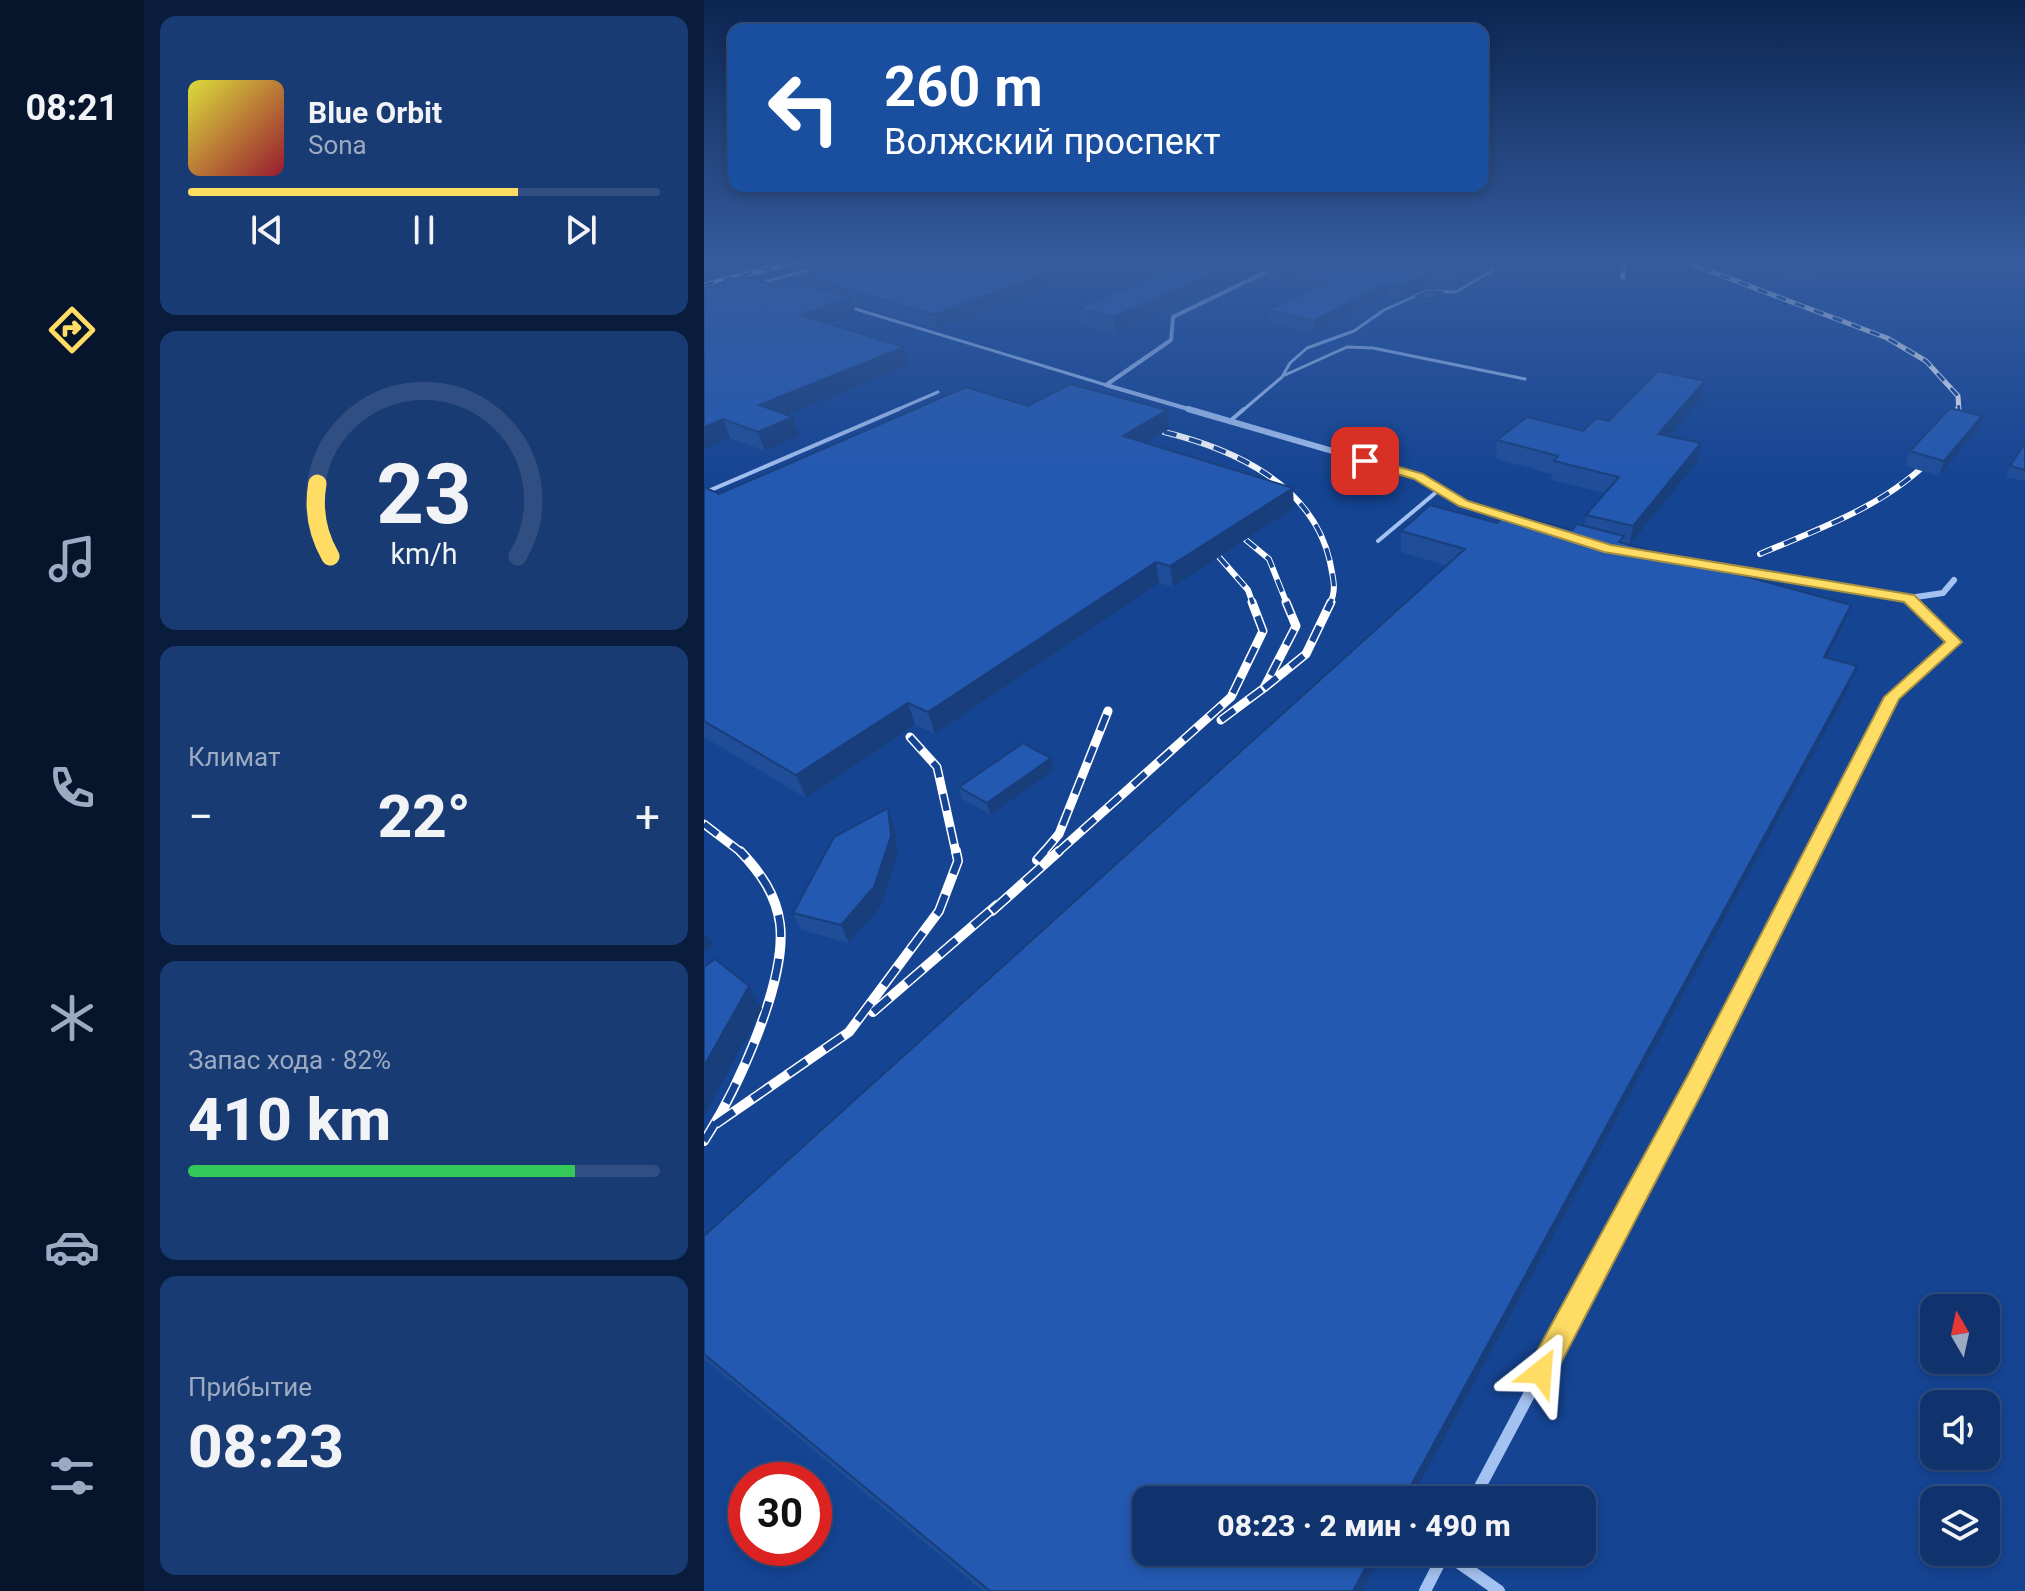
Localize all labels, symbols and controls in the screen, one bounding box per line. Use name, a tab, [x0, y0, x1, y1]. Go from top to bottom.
text: 260 m	[884, 54, 1043, 120]
icon: left	[752, 56, 856, 160]
text: 08:21	[26, 87, 118, 129]
text: Blue Orbit	[308, 95, 442, 130]
text: Волжский проспект	[884, 121, 1221, 163]
text: Sona	[308, 130, 367, 160]
icon: previous	[245, 208, 289, 252]
icon: pause	[402, 208, 446, 252]
icon: next	[559, 208, 603, 252]
icon: directions	[44, 302, 100, 358]
pin	[1331, 427, 1399, 495]
icon: arrive	[1343, 439, 1387, 483]
text: 23	[376, 445, 472, 542]
icon: music	[44, 531, 100, 587]
text: km/h	[390, 537, 458, 571]
text: Климат	[188, 742, 280, 772]
icon: phone	[44, 760, 100, 816]
text: 22°	[378, 781, 471, 852]
text: −	[188, 791, 213, 843]
text: +	[635, 791, 660, 843]
icon: climate	[44, 990, 100, 1046]
text: Запас хода · 82%	[188, 1045, 391, 1075]
text: 410 km	[188, 1084, 391, 1155]
icon: car	[44, 1219, 100, 1275]
north arrow	[1920, 1294, 2000, 1374]
map controls	[1920, 1294, 2000, 1566]
position arrow	[1499, 1330, 1583, 1414]
text: Прибытие	[188, 1372, 312, 1402]
button: sound	[1920, 1390, 2000, 1470]
text: 08:23	[188, 1411, 344, 1482]
icon: filters	[44, 1448, 100, 1504]
speed limit sign: 30	[728, 1462, 832, 1566]
button: layers	[1920, 1486, 2000, 1566]
text: 08:23 · 2 мин · 490 m	[1217, 1508, 1511, 1543]

